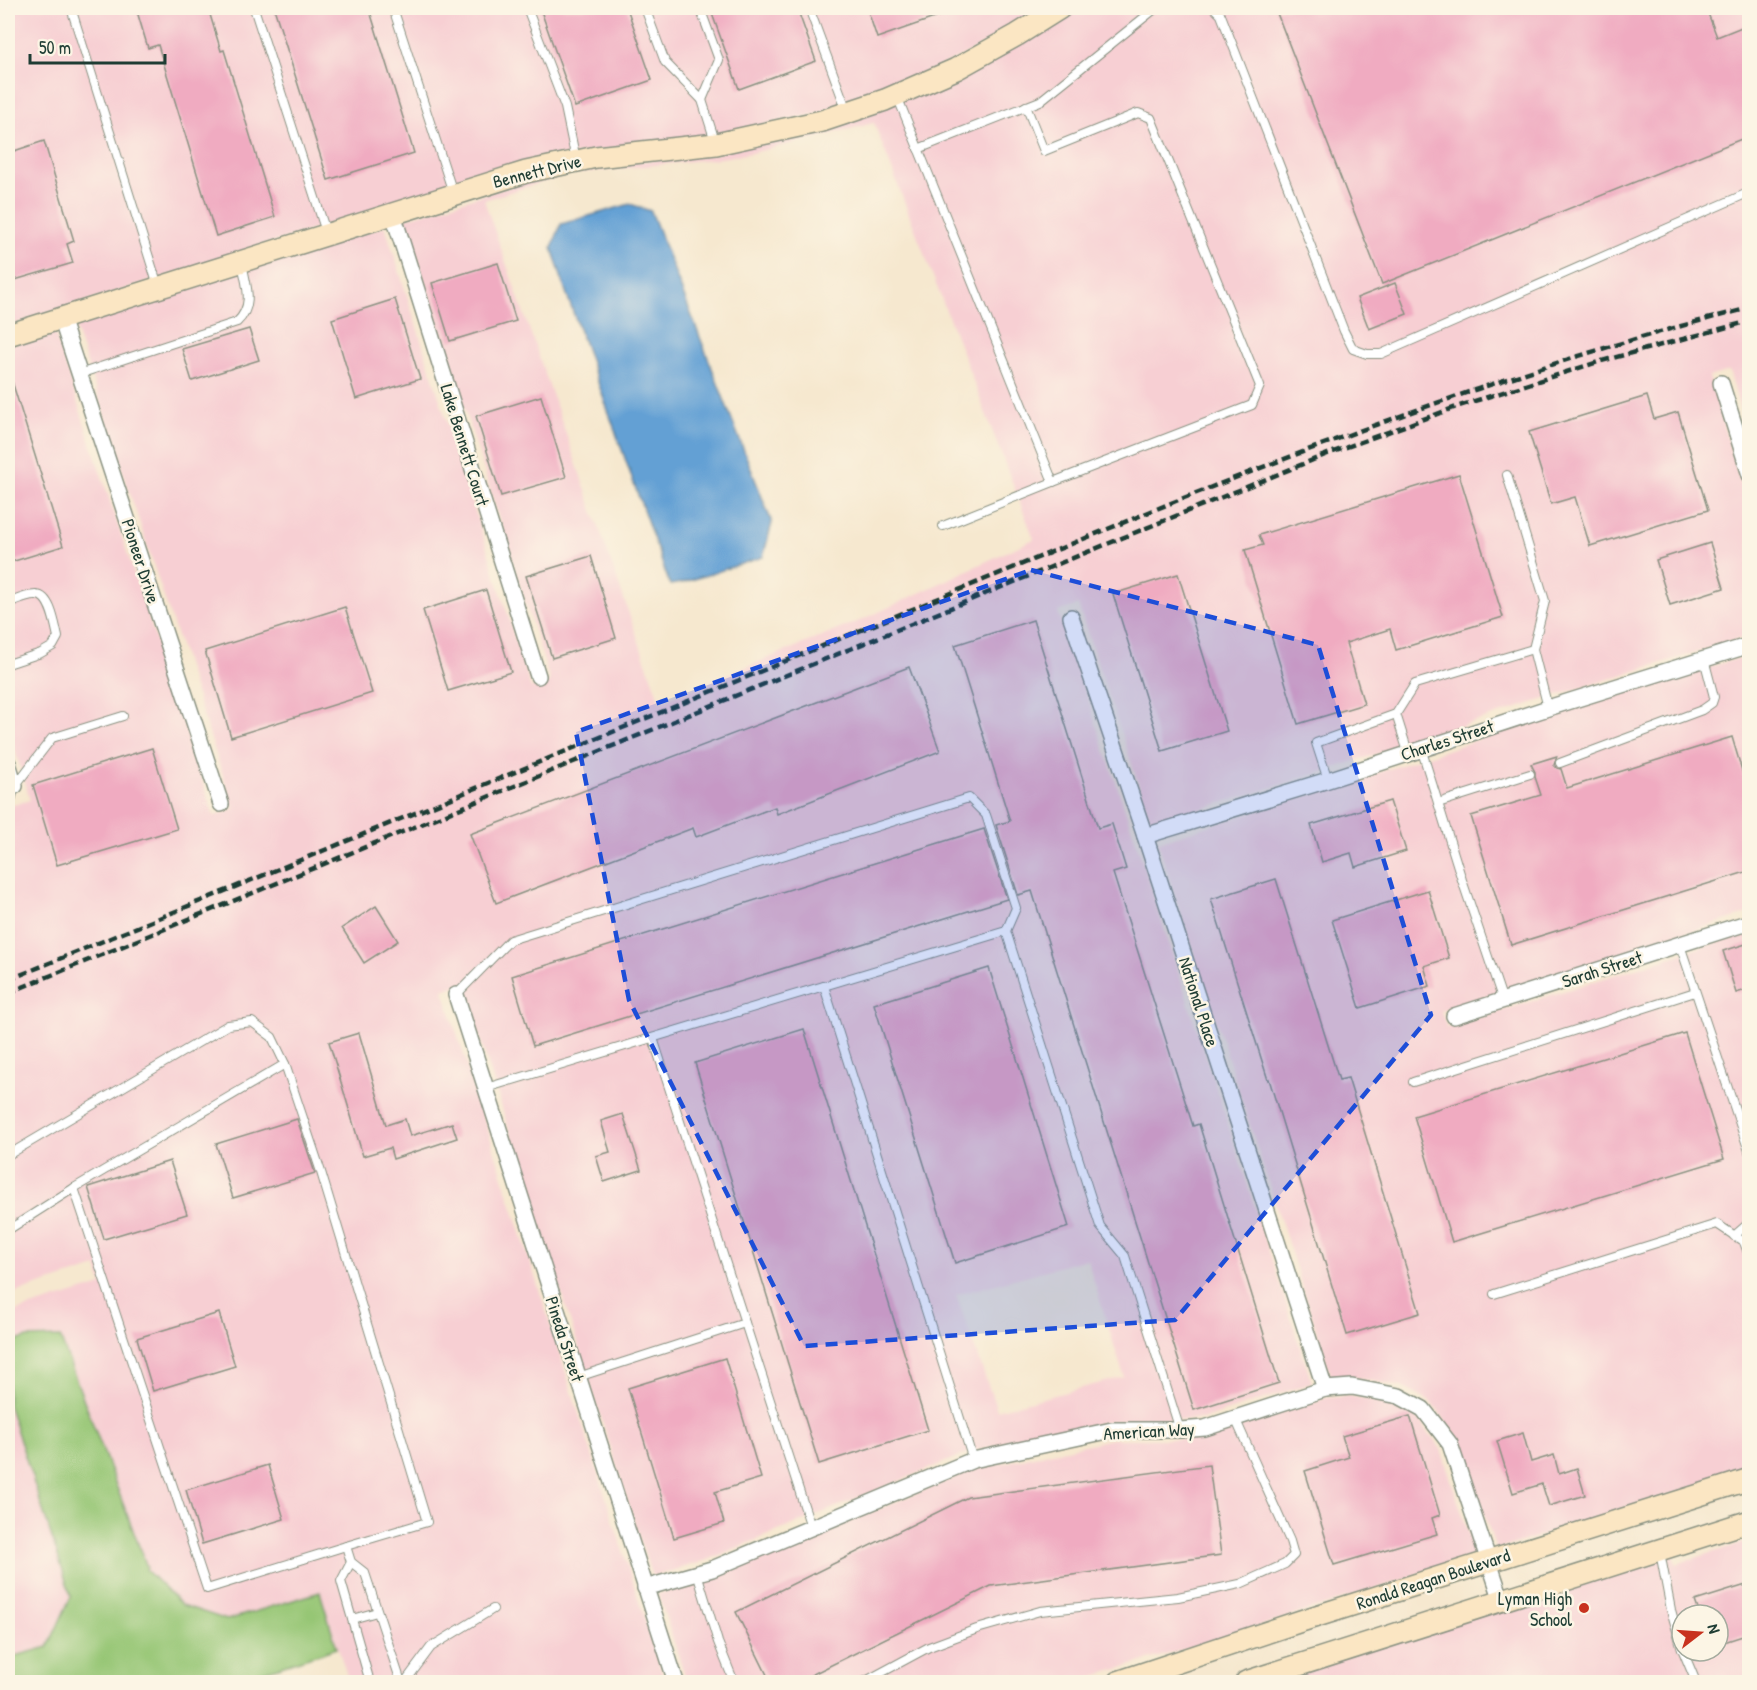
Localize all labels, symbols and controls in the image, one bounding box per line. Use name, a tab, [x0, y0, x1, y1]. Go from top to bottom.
scale bar	[30, 27, 165, 65]
text: 50 m	[39, 35, 71, 60]
street label: Bennett Drive	[490, 148, 584, 194]
street label: Lake Bennett Court	[435, 381, 496, 510]
street label: Pioneer Drive	[116, 516, 166, 606]
street label: Charles Street	[1397, 713, 1497, 767]
street label: Sarah Street	[1559, 944, 1646, 994]
street label: National Place	[1173, 954, 1225, 1050]
street label: Pineda Street	[539, 1293, 591, 1386]
street label: American Way	[1103, 1416, 1196, 1446]
street label: Ronald Reagan Boulevard	[1353, 1542, 1513, 1616]
place label: Lyman High School	[1498, 1586, 1572, 1632]
marker: Lyman High School	[1577, 1601, 1591, 1615]
north arrow	[1670, 1603, 1730, 1663]
text: N	[1703, 1621, 1726, 1636]

